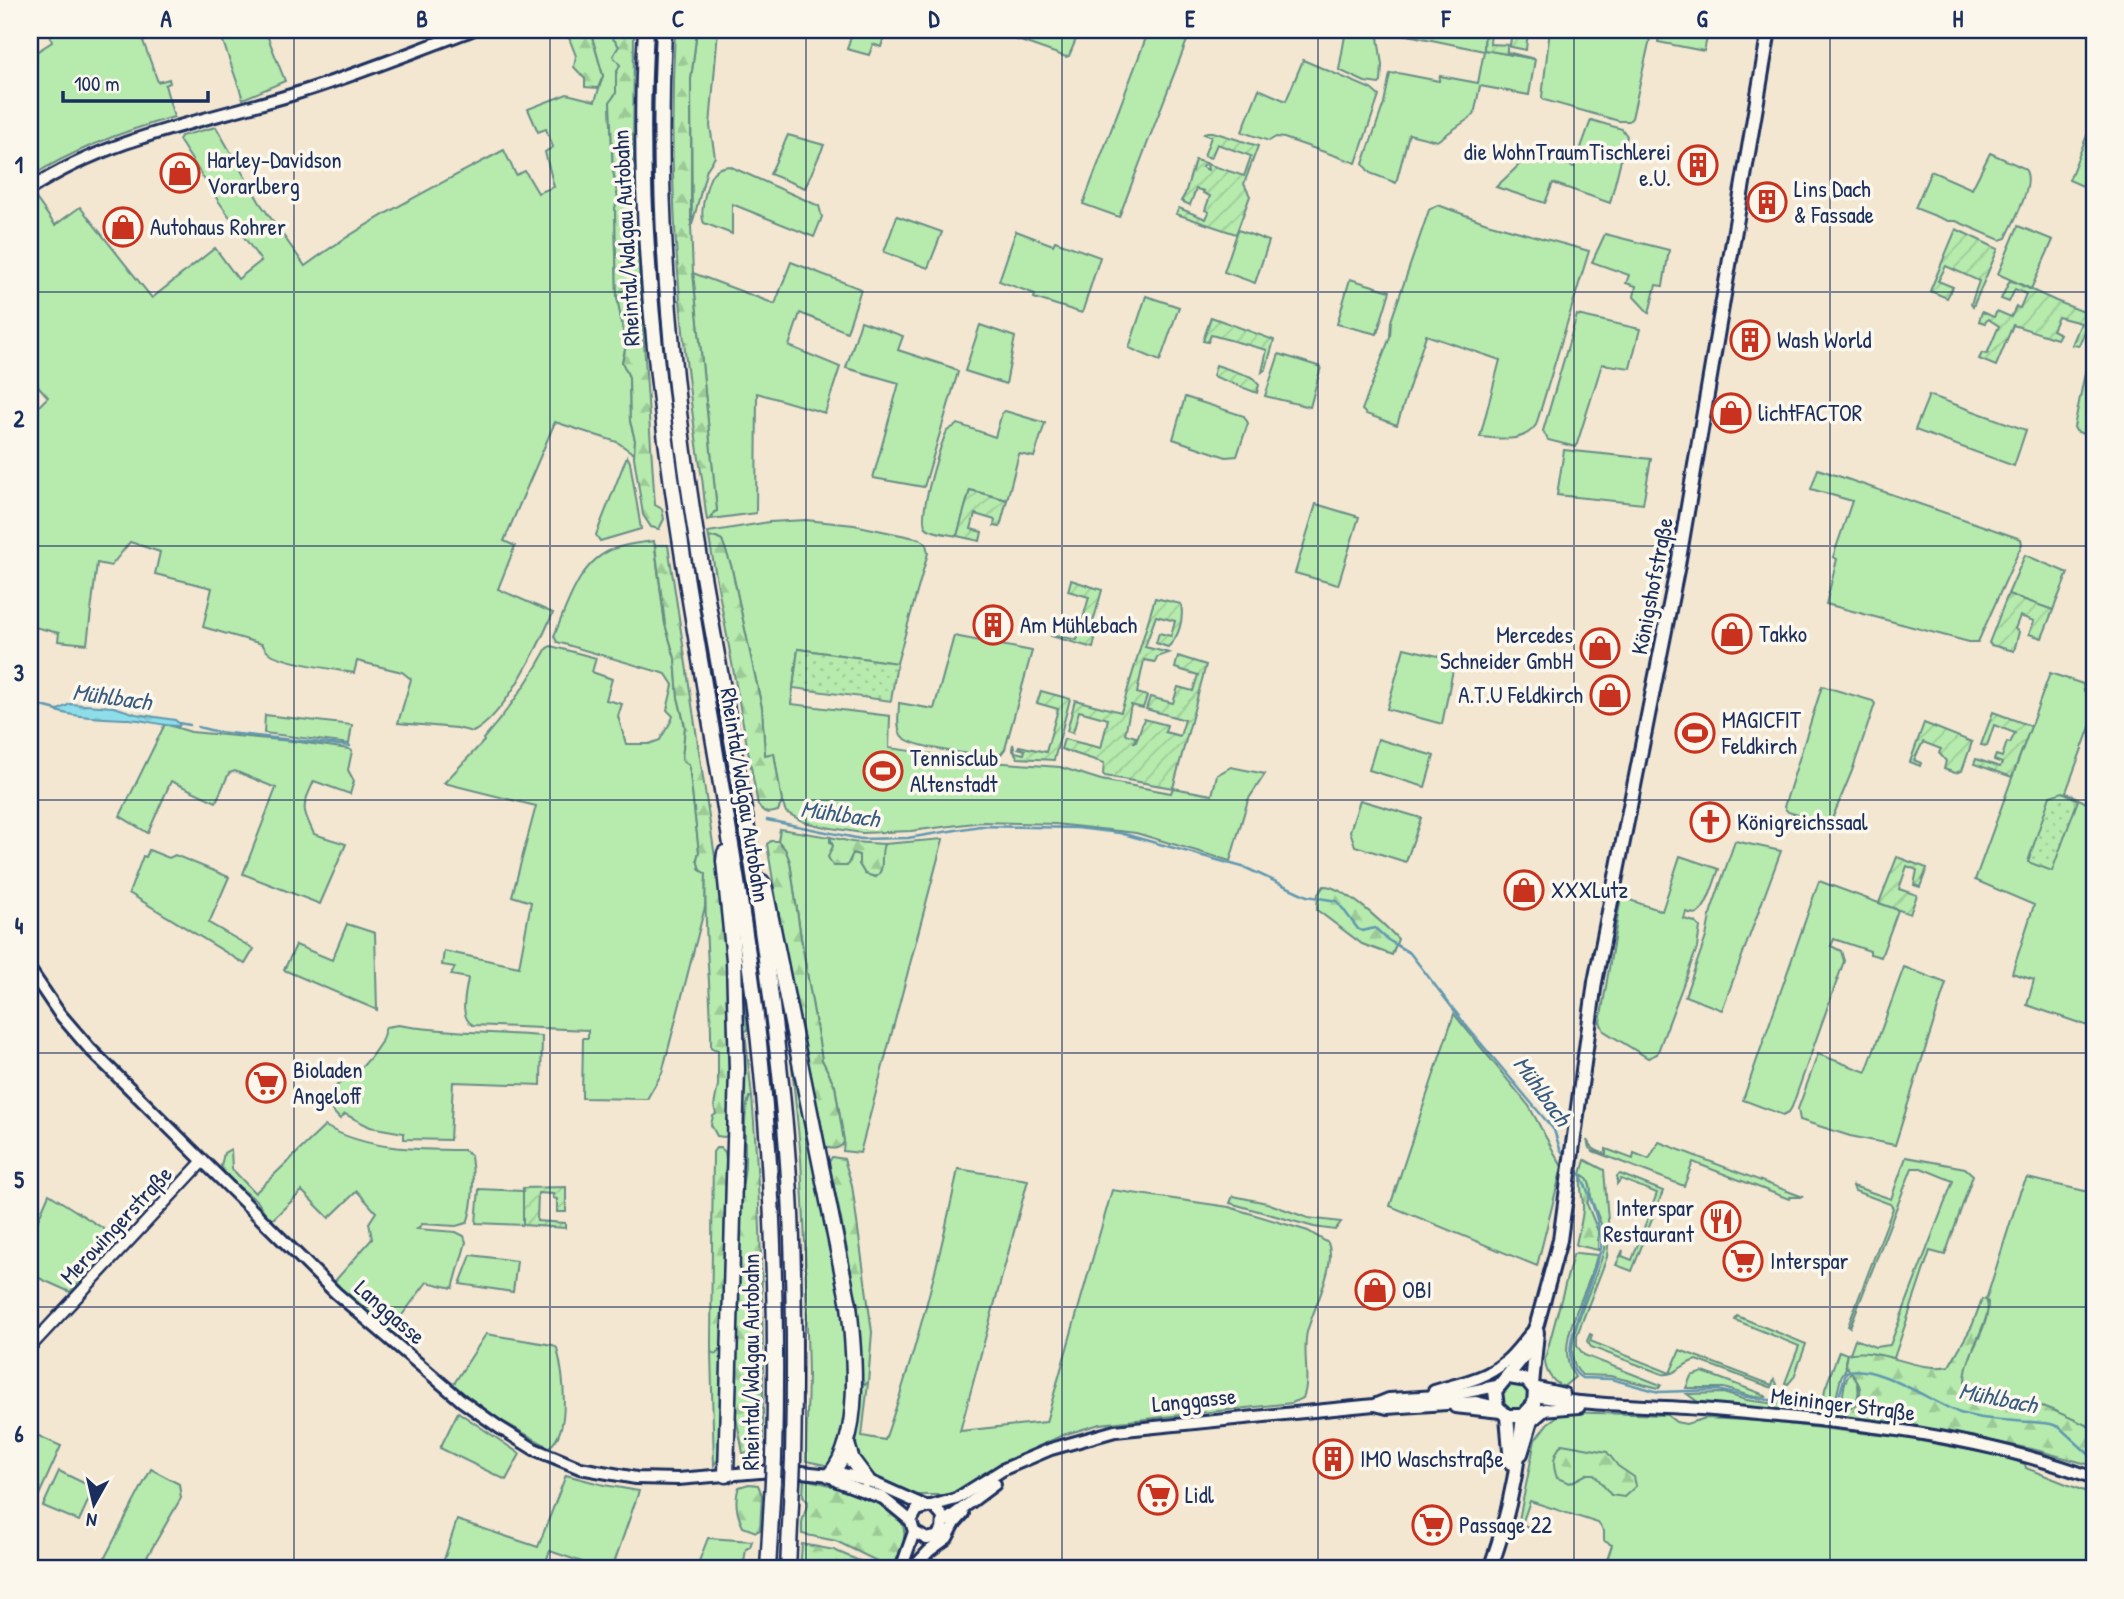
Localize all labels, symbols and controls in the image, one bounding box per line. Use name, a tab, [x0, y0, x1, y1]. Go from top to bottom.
text: A	[160, 3, 172, 34]
text: B	[416, 3, 428, 34]
text: C	[672, 3, 684, 34]
text: D	[929, 3, 941, 34]
text: E	[1185, 3, 1196, 34]
text: F	[1441, 3, 1452, 34]
text: G	[1696, 3, 1708, 34]
text: H	[1953, 3, 1964, 34]
scale bar	[63, 60, 208, 104]
text: 100 m	[74, 69, 120, 98]
street label: Rheintal/Walgau Autobahn	[604, 129, 647, 347]
place label: die WohnTraumTischlerei e.U.	[1464, 136, 1671, 193]
place label: Harley-Davidson Vorarlberg	[207, 144, 342, 201]
building icon: die WohnTraumTischlerei e.U.	[1677, 144, 1719, 186]
text: 1	[15, 149, 23, 180]
shop icon: Harley-Davidson Vorarlberg	[159, 152, 201, 194]
place label: Lins Dach & Fassade	[1794, 173, 1874, 230]
building icon: Lins Dach & Fassade	[1746, 181, 1788, 223]
shop icon: Autohaus Rohrer	[102, 206, 144, 248]
place label: Autohaus Rohrer	[150, 211, 286, 242]
building icon: Wash World	[1729, 319, 1771, 361]
place label: Wash World	[1777, 324, 1871, 355]
shop icon: lichtFACTOR	[1710, 392, 1752, 434]
place label: lichtFACTOR	[1758, 397, 1862, 428]
text: 2	[14, 403, 25, 434]
street label: Königshofstraße	[1623, 515, 1680, 657]
building icon: Am Mühlebach	[972, 604, 1014, 646]
place label: Am Mühlebach	[1020, 609, 1137, 640]
shop icon: Takko	[1711, 613, 1753, 655]
place label: Takko	[1759, 618, 1807, 649]
place label: Mercedes Schneider GmbH	[1440, 619, 1573, 676]
shop icon: Mercedes Schneider GmbH	[1579, 627, 1621, 669]
text: 3	[14, 657, 24, 688]
shop icon: A.T.U Feldkirch	[1589, 674, 1631, 716]
water label: Mühlbach	[71, 675, 155, 718]
place label: A.T.U Feldkirch	[1458, 679, 1583, 710]
street label: Rheintal/Walgau Autobahn	[713, 685, 778, 904]
place label: MAGICFIT Feldkirch	[1721, 704, 1801, 761]
sports icon: MAGICFIT Feldkirch	[1674, 712, 1716, 754]
place label: Tennisclub Altenstadt	[910, 742, 999, 799]
sports icon: Tennisclub Altenstadt	[862, 750, 904, 792]
water label: Mühlbach	[799, 792, 883, 835]
church icon: Königreichssaal	[1689, 801, 1731, 843]
place label: Königreichssaal	[1737, 806, 1869, 837]
shop icon: XXXLutz	[1503, 869, 1545, 911]
place label: XXXLutz	[1551, 874, 1628, 905]
text: 4	[15, 910, 24, 941]
water label: Mühlbach	[1507, 1049, 1580, 1133]
place label: Bioladen Angeloff	[293, 1054, 363, 1111]
supermarket icon: Bioladen Angeloff	[245, 1062, 287, 1104]
street label: Merowingerstraße	[53, 1159, 179, 1291]
text: 5	[14, 1164, 24, 1195]
place label: Interspar Restaurant	[1603, 1192, 1695, 1249]
restaurant icon: Interspar Restaurant	[1700, 1200, 1742, 1242]
supermarket icon: Interspar	[1722, 1240, 1764, 1282]
place label: Interspar	[1770, 1245, 1848, 1276]
street label: Rheintal/Walgau Autobahn	[735, 1254, 766, 1470]
shop icon: OBI	[1354, 1269, 1396, 1311]
street label: Langgasse	[348, 1272, 432, 1351]
place label: OBI	[1402, 1274, 1432, 1305]
water label: Mühlbach	[1956, 1374, 2042, 1421]
street label: Meininger Straße	[1769, 1379, 1917, 1428]
street label: Langgasse	[1150, 1380, 1238, 1419]
text: 6	[14, 1418, 24, 1449]
building icon: IMO Waschstraße	[1312, 1438, 1354, 1480]
place label: IMO Waschstraße	[1360, 1443, 1504, 1474]
north arrow	[60, 1470, 130, 1540]
supermarket icon: Lidl	[1137, 1474, 1179, 1516]
place label: Lidl	[1185, 1479, 1215, 1510]
supermarket icon: Passage 22	[1411, 1504, 1453, 1546]
text: N	[85, 1507, 98, 1534]
place label: Passage 22	[1459, 1509, 1552, 1540]

